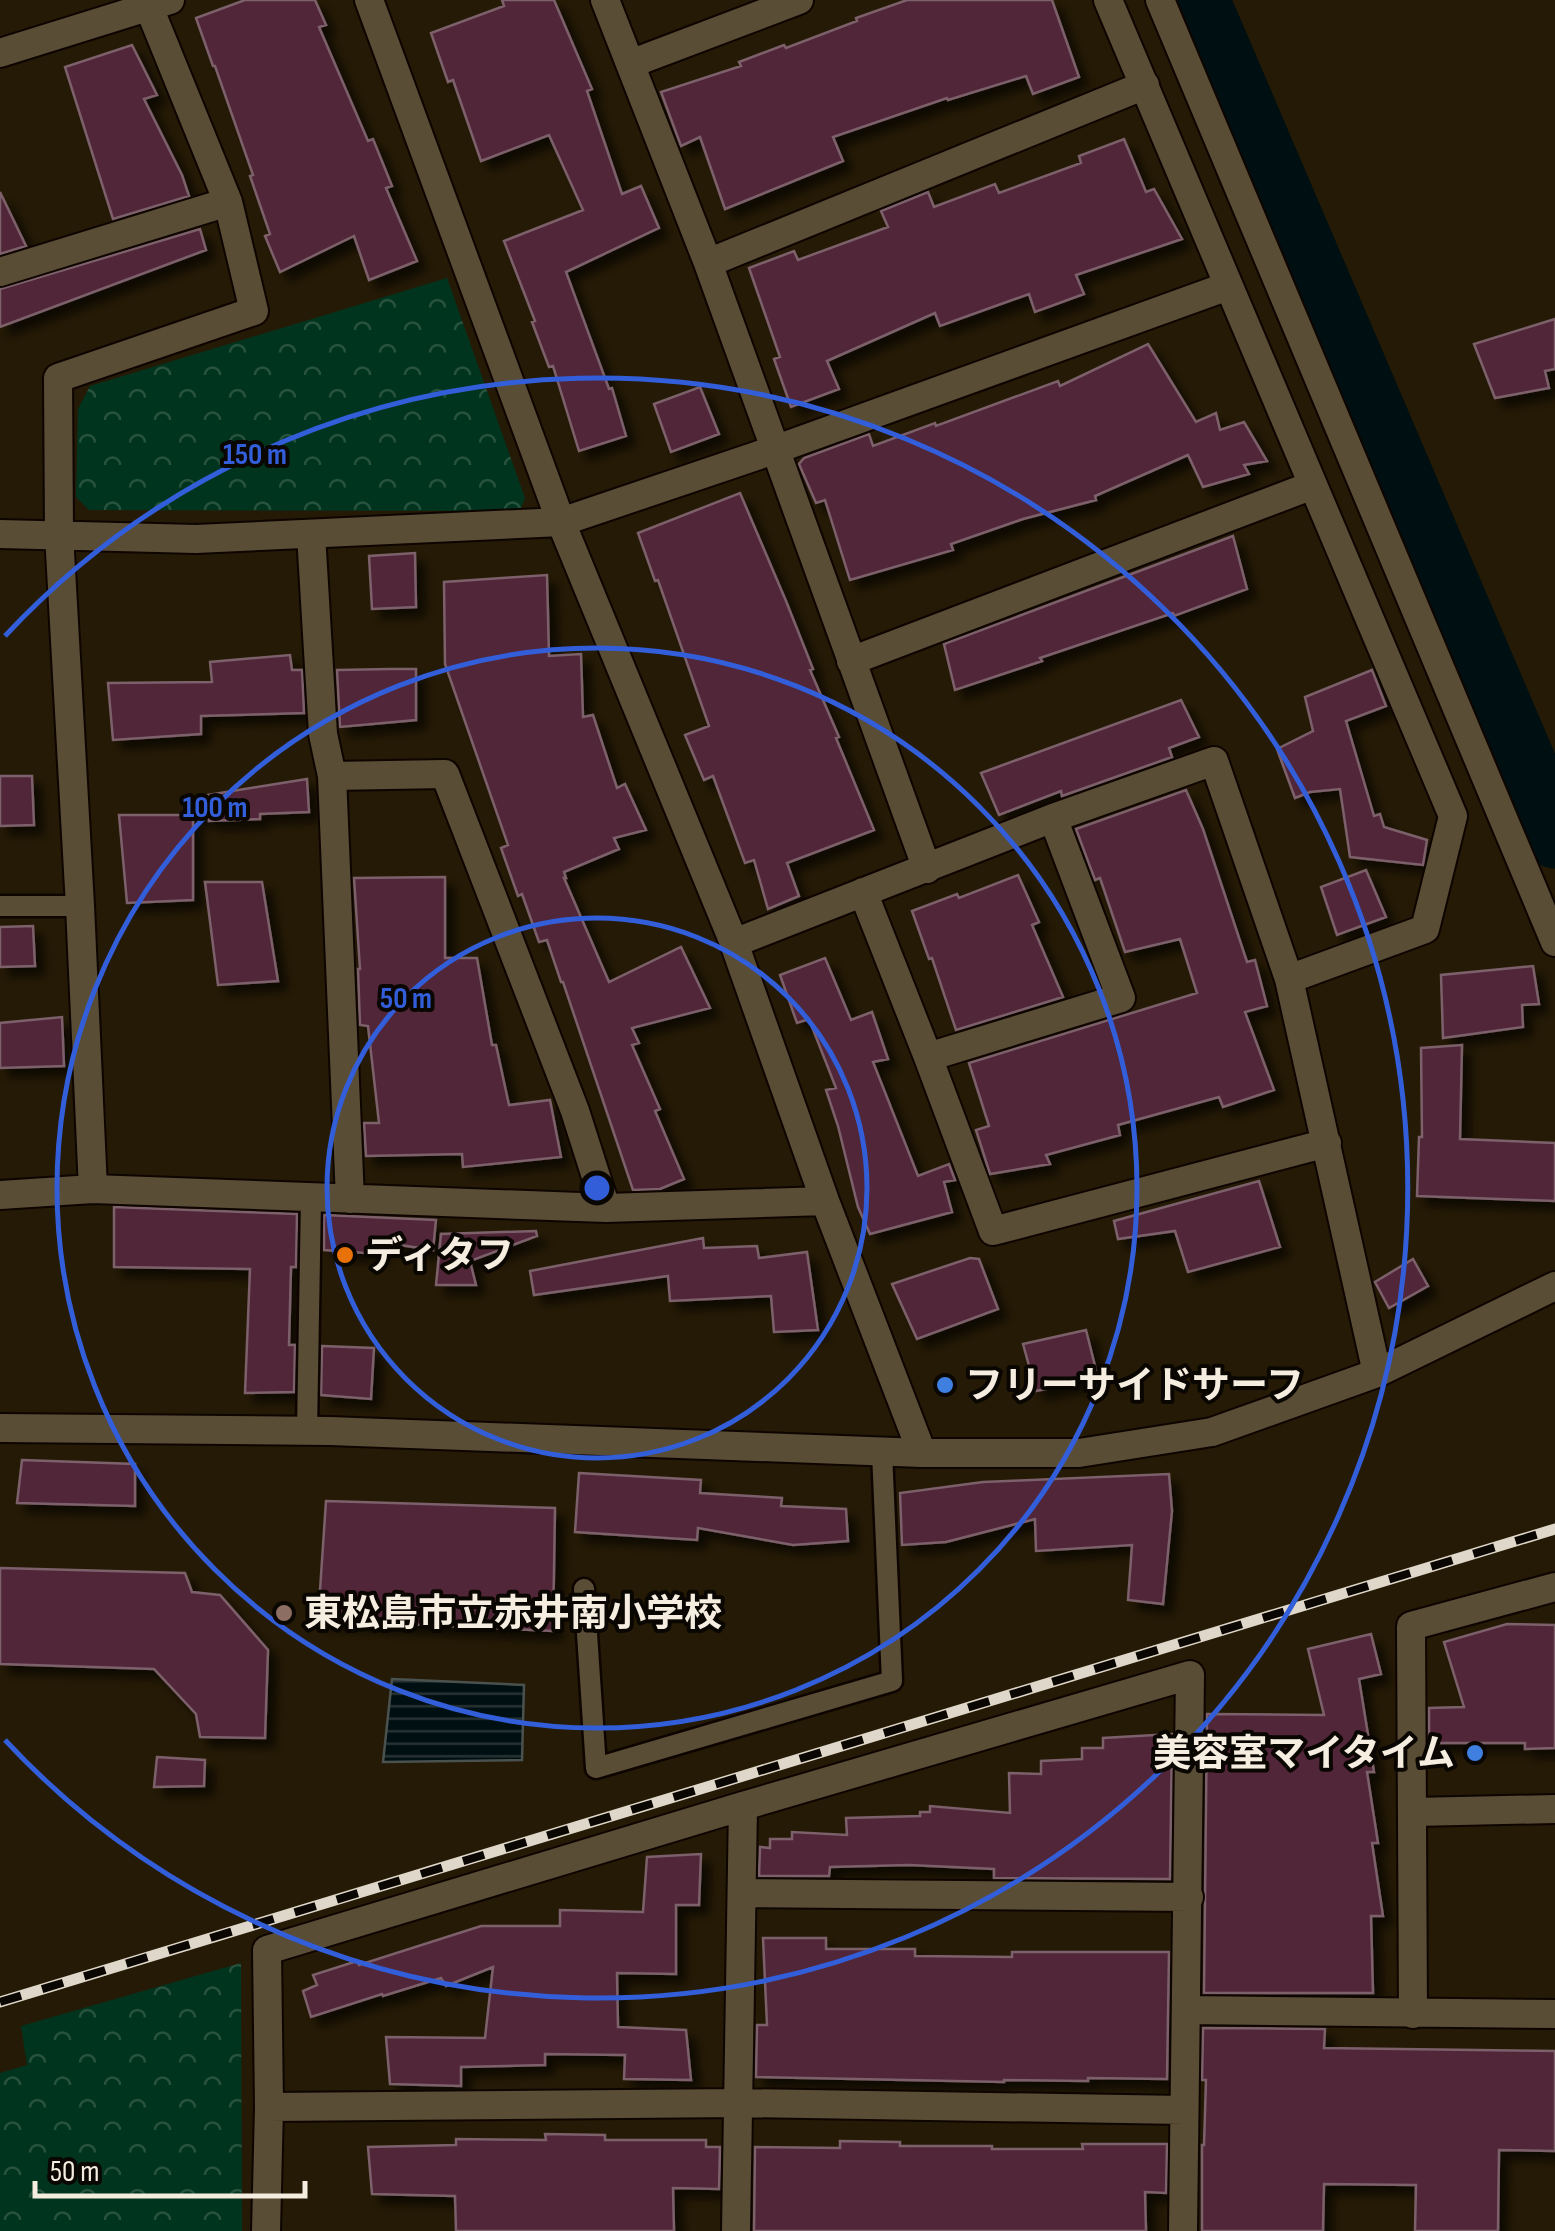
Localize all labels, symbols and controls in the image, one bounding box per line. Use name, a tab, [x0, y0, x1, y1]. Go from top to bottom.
text: 150 m	[223, 437, 287, 473]
text: 100 m	[183, 790, 247, 826]
text: 50 m	[380, 981, 432, 1017]
centre of rings	[579, 1170, 615, 1206]
place label: ディタフ	[365, 1234, 514, 1279]
marker: ディタフ	[334, 1244, 356, 1266]
place label: フリーサイドサーフ	[965, 1364, 1304, 1409]
marker: フリーサイドサーフ	[934, 1374, 956, 1396]
place label: 東松島市立赤井南小学校	[304, 1592, 722, 1637]
marker: 東松島市立赤井南小学校	[273, 1602, 295, 1624]
place label: 美容室マイタイム	[1153, 1732, 1455, 1777]
marker: 美容室マイタイム	[1464, 1742, 1486, 1764]
scale bar	[35, 2136, 305, 2198]
text: 50 m	[50, 2154, 99, 2190]

